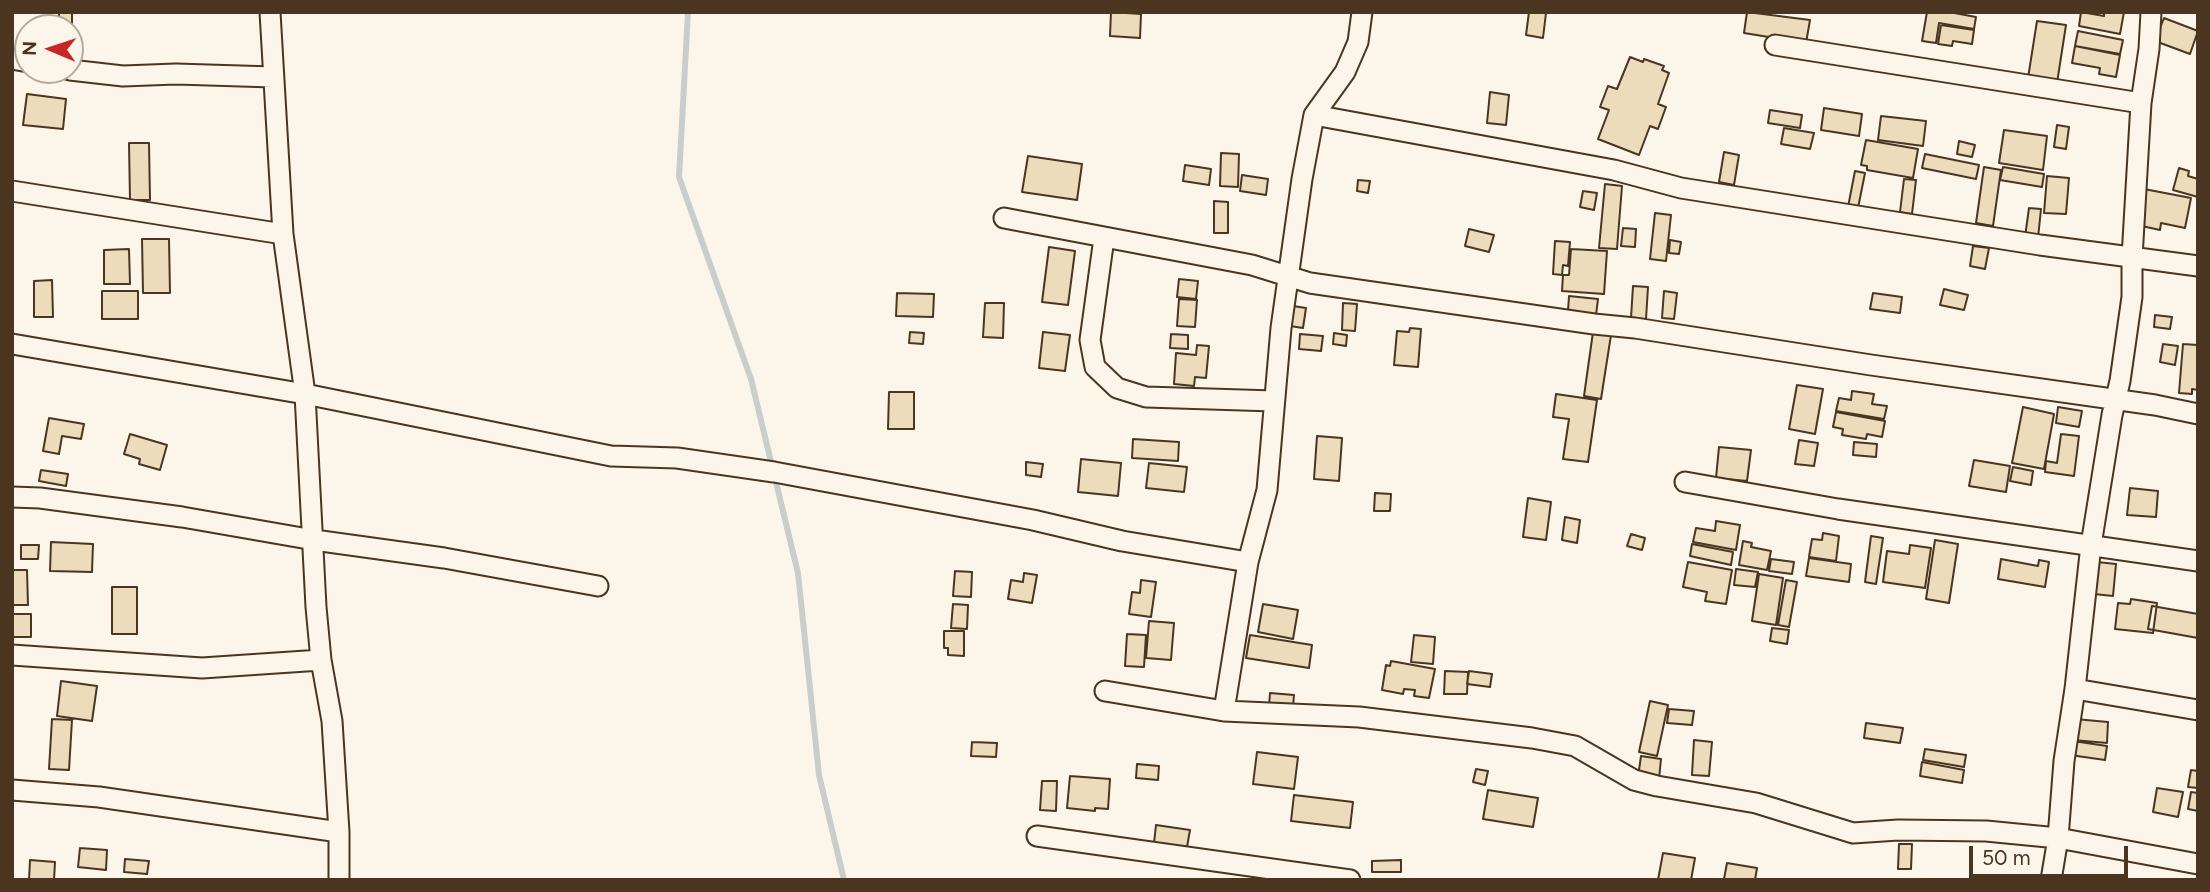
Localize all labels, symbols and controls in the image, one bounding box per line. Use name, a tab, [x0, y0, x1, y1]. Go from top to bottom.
north arrow	[14, 14, 84, 84]
text: N	[18, 41, 41, 56]
scale bar	[1972, 832, 2131, 876]
text: 50 m	[1982, 845, 2031, 870]

